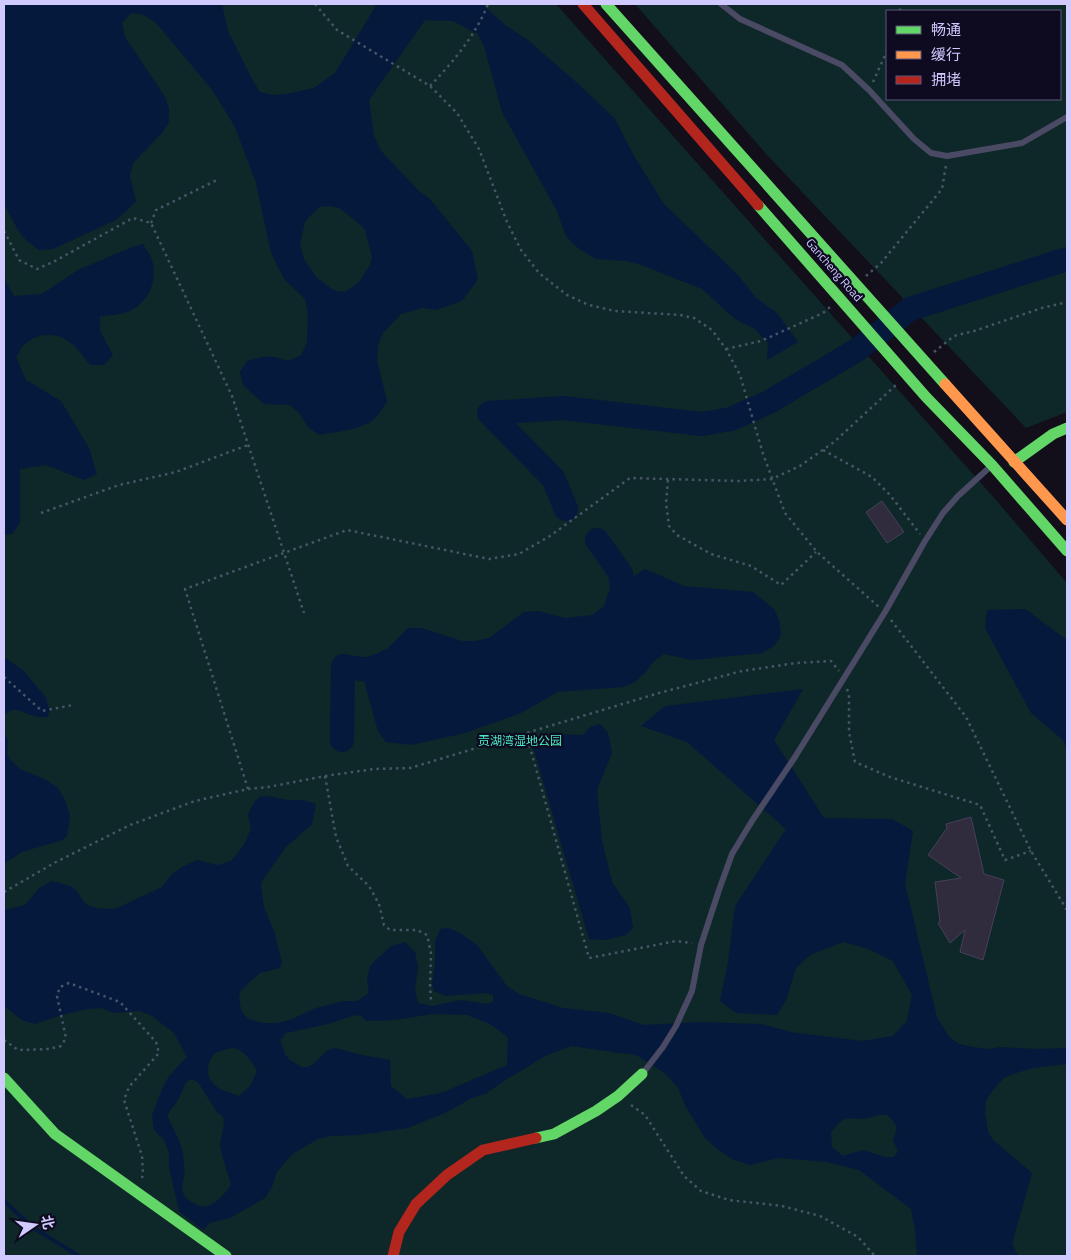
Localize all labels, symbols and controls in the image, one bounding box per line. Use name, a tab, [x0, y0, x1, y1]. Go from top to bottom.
legend	[886, 10, 1061, 100]
text: 畅通	[931, 18, 961, 41]
text: 缓行	[931, 43, 961, 66]
text: 拥堵	[931, 68, 961, 91]
street label: Gancheng Road	[801, 234, 867, 306]
park label: 贡湖湾湿地公园	[478, 731, 562, 750]
north arrow	[10, 1200, 60, 1250]
text: 北	[36, 1213, 60, 1231]

